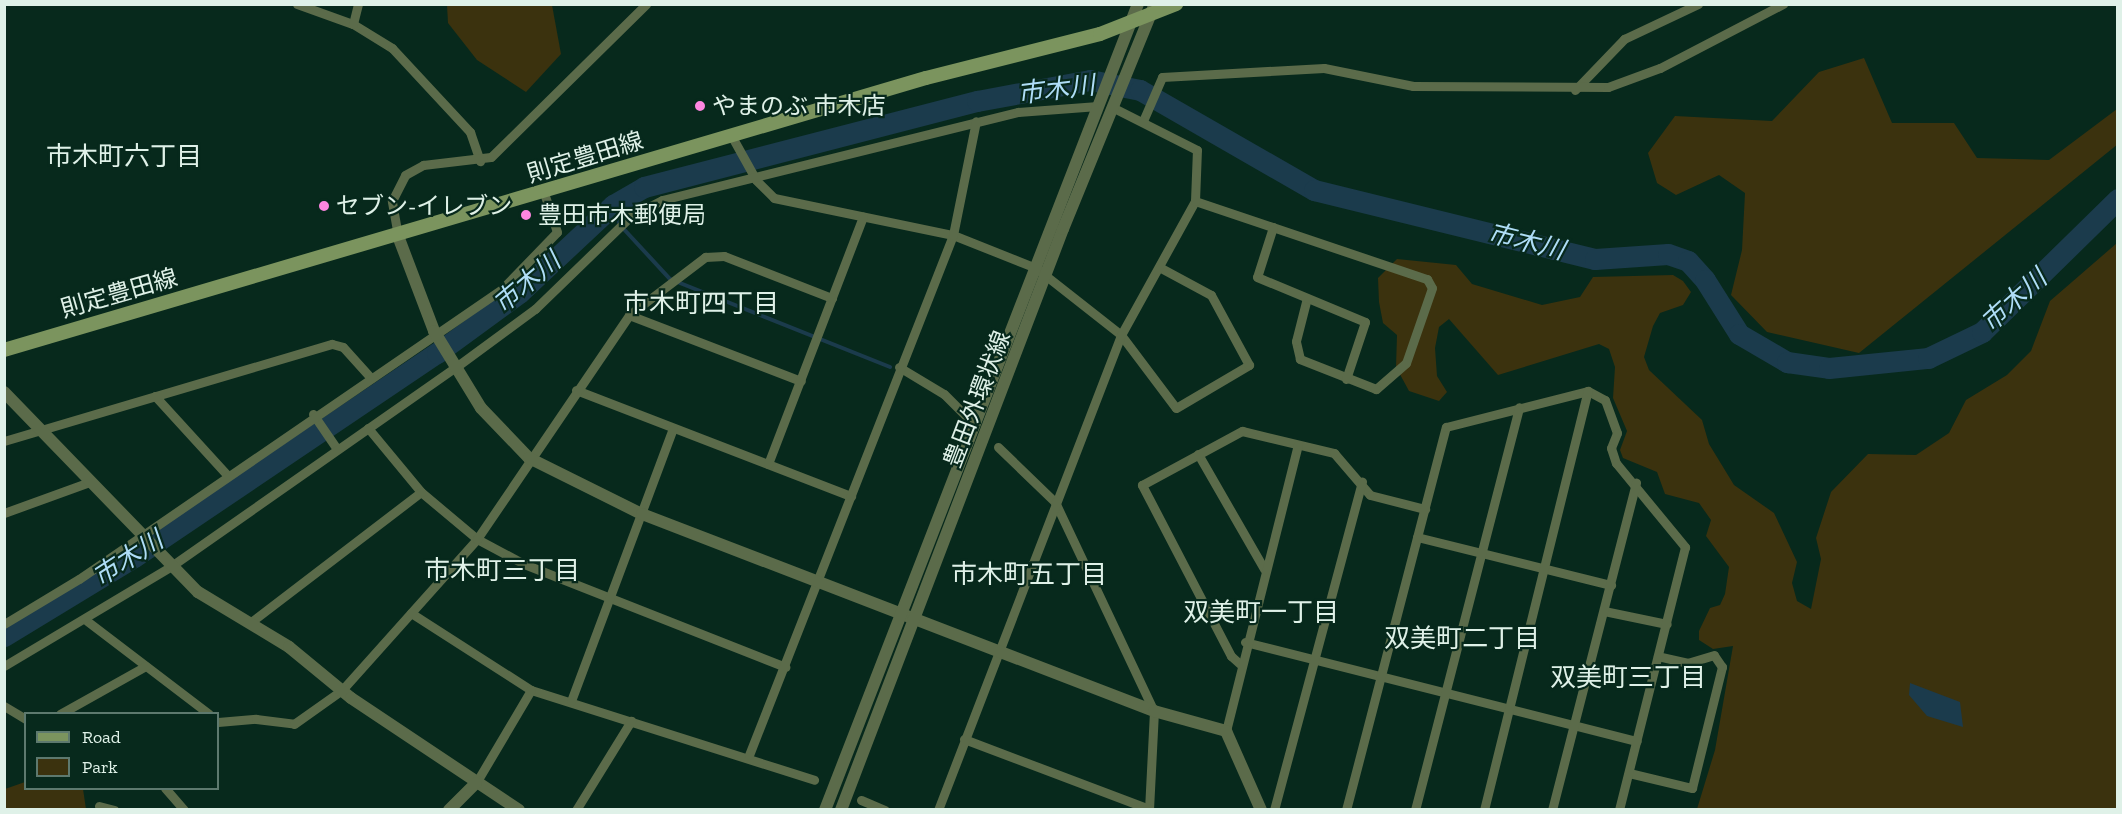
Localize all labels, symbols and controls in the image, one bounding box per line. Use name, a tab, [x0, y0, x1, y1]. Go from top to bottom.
water label: 市木川	[1015, 70, 1097, 110]
place label: やまのぶ 市木店	[712, 92, 885, 120]
marker: やまのぶ 市木店	[693, 99, 707, 113]
street label: 則定豊田線	[523, 126, 647, 188]
district label: 市木町六丁目	[46, 141, 202, 173]
place label: セブン-イレブン	[336, 192, 512, 220]
marker: セブン-イレブン	[317, 199, 331, 213]
place label: 豊田市木郵便局	[538, 201, 706, 229]
marker: 豊田市木郵便局	[519, 208, 533, 222]
water label: 市木川	[1484, 217, 1568, 267]
water label: 市木川	[487, 246, 567, 320]
street label: 則定豊田線	[57, 263, 181, 323]
water label: 市木川	[1975, 263, 2053, 339]
district label: 市木町四丁目	[623, 288, 779, 320]
street label: 豊田外環状線	[938, 327, 1016, 471]
water label: 市木川	[87, 525, 169, 593]
district label: 市木町三丁目	[424, 555, 580, 587]
district label: 市木町五丁目	[951, 559, 1107, 591]
district label: 双美町一丁目	[1183, 597, 1339, 629]
district label: 双美町二丁目	[1384, 623, 1540, 655]
district label: 双美町三丁目	[1550, 662, 1706, 694]
legend	[24, 712, 219, 790]
text: Road	[82, 726, 121, 748]
text: Park	[82, 756, 118, 778]

